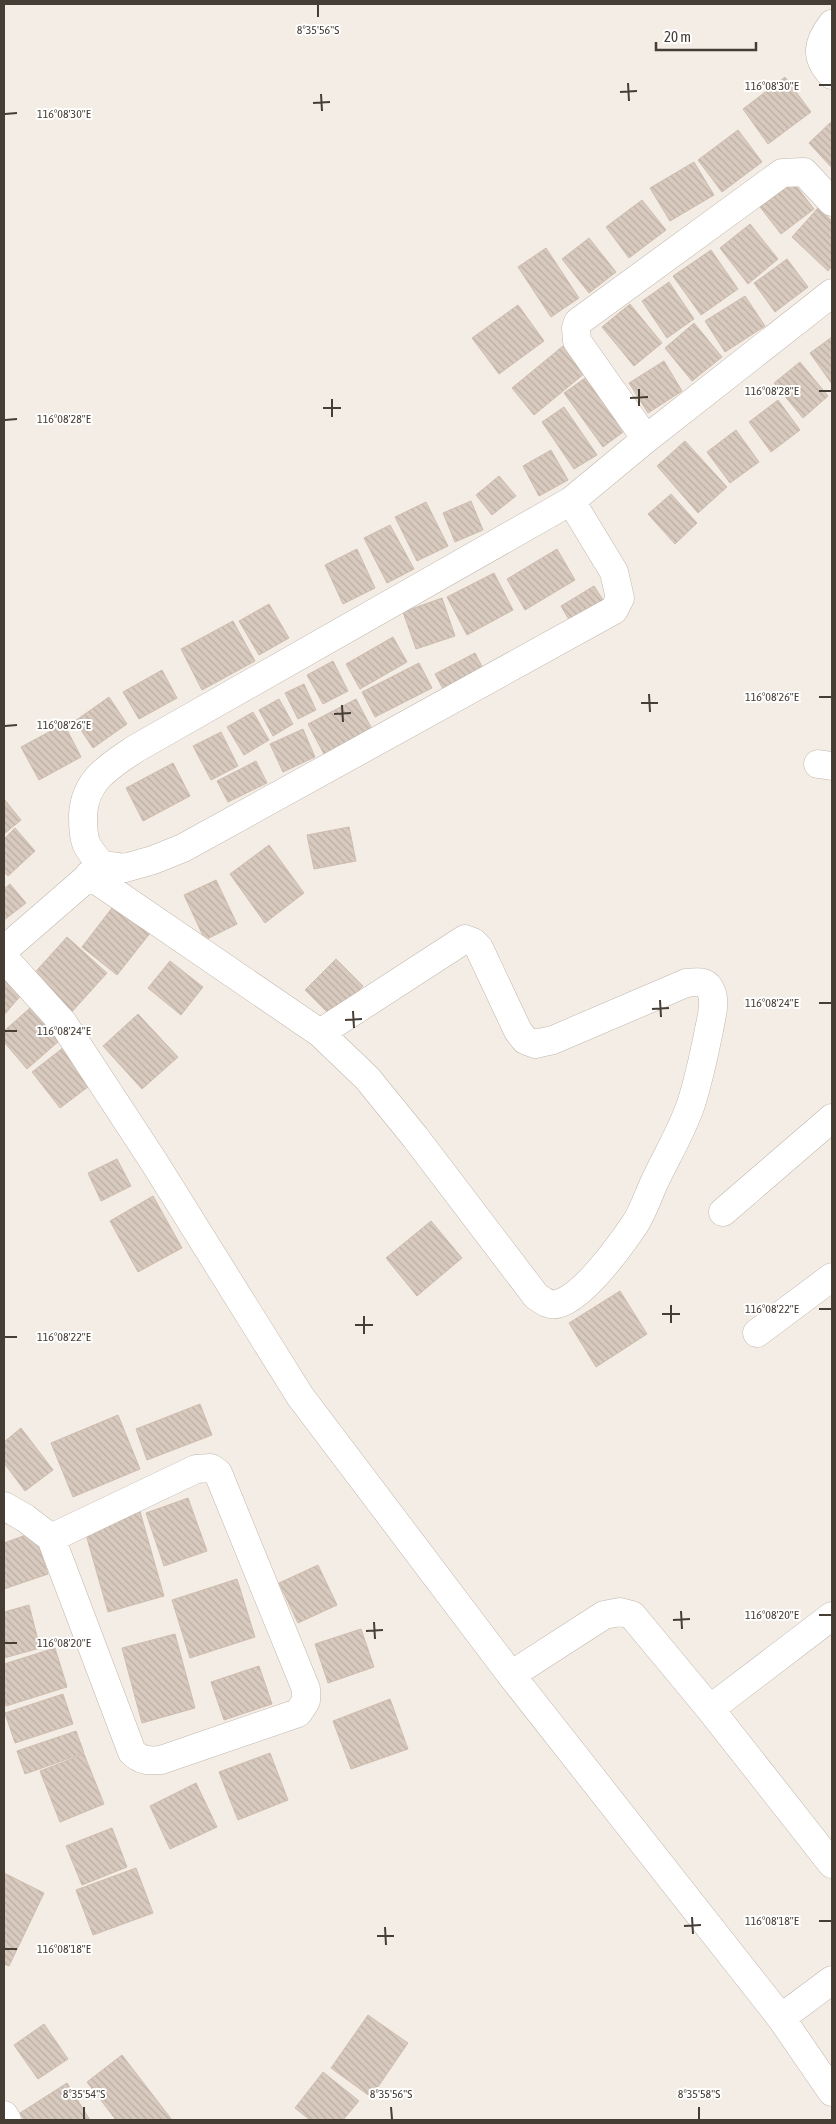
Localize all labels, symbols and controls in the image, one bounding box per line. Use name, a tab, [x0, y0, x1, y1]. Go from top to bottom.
scale bar	[656, 20, 756, 52]
text: 8°35'56"S	[297, 23, 339, 37]
text: 20 m	[664, 28, 691, 45]
text: 116°08'30"E	[745, 79, 799, 93]
text: 116°08'30"E	[37, 107, 91, 121]
text: 116°08'28"E	[745, 384, 799, 398]
text: 116°08'28"E	[37, 412, 91, 426]
text: 116°08'26"E	[745, 690, 799, 704]
text: 116°08'26"E	[37, 718, 91, 732]
text: 116°08'24"E	[745, 996, 799, 1010]
text: 116°08'24"E	[37, 1024, 91, 1038]
text: 116°08'22"E	[745, 1302, 799, 1316]
text: 116°08'22"E	[37, 1330, 91, 1344]
text: 116°08'20"E	[745, 1608, 799, 1622]
text: 116°08'20"E	[37, 1636, 91, 1650]
text: 116°08'18"E	[745, 1914, 799, 1928]
text: 116°08'18"E	[37, 1942, 91, 1956]
text: 8°35'54"S	[63, 2087, 105, 2101]
text: 8°35'56"S	[370, 2087, 412, 2101]
text: 8°35'58"S	[678, 2087, 720, 2101]

